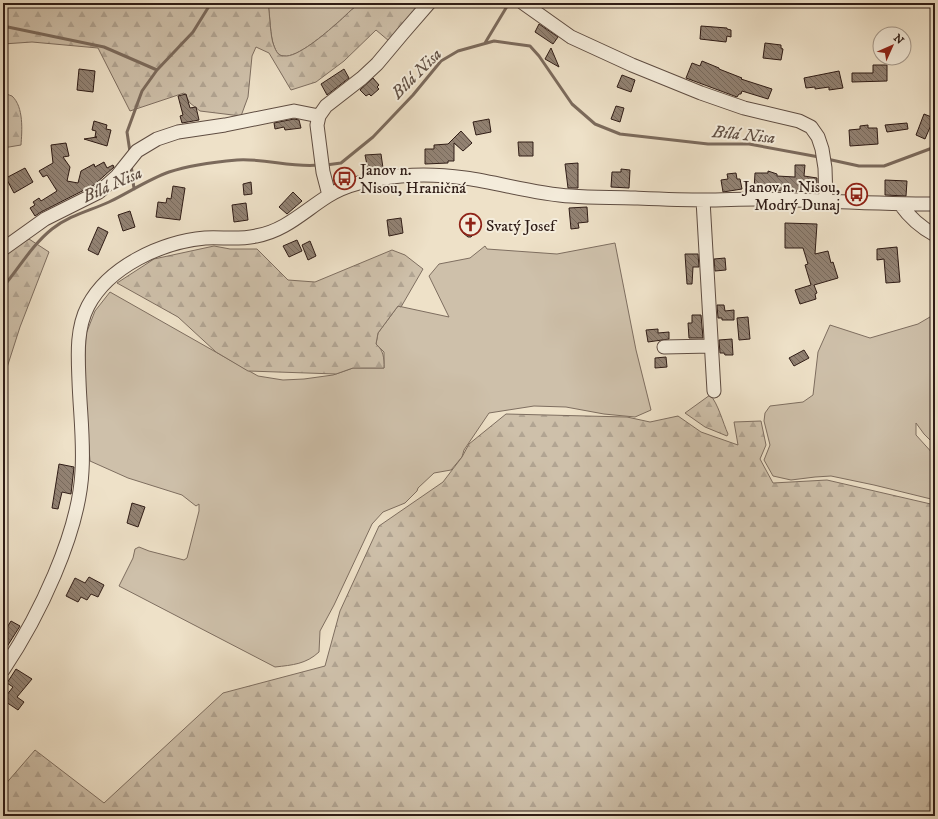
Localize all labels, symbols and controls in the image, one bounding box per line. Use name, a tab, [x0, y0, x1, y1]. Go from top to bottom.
north arrow	[872, 26, 912, 66]
text: N	[890, 31, 907, 48]
water label: Bílá Nisa	[386, 44, 447, 104]
water label: Bílá Nisa	[710, 121, 776, 149]
place label: Janov n. Nisou, Hraničná	[358, 160, 466, 198]
water label: Bílá Nisa	[78, 162, 146, 208]
bus stop icon: Janov n. Nisou, Hraničná	[331, 165, 357, 191]
place label: Janov n. Nisou, Modrý Dunaj	[741, 177, 840, 215]
bus stop icon: Janov n. Nisou, Modrý Dunaj	[843, 182, 869, 208]
church icon: Svatý Josef	[457, 212, 483, 238]
place label: Svatý Josef	[486, 216, 558, 236]

